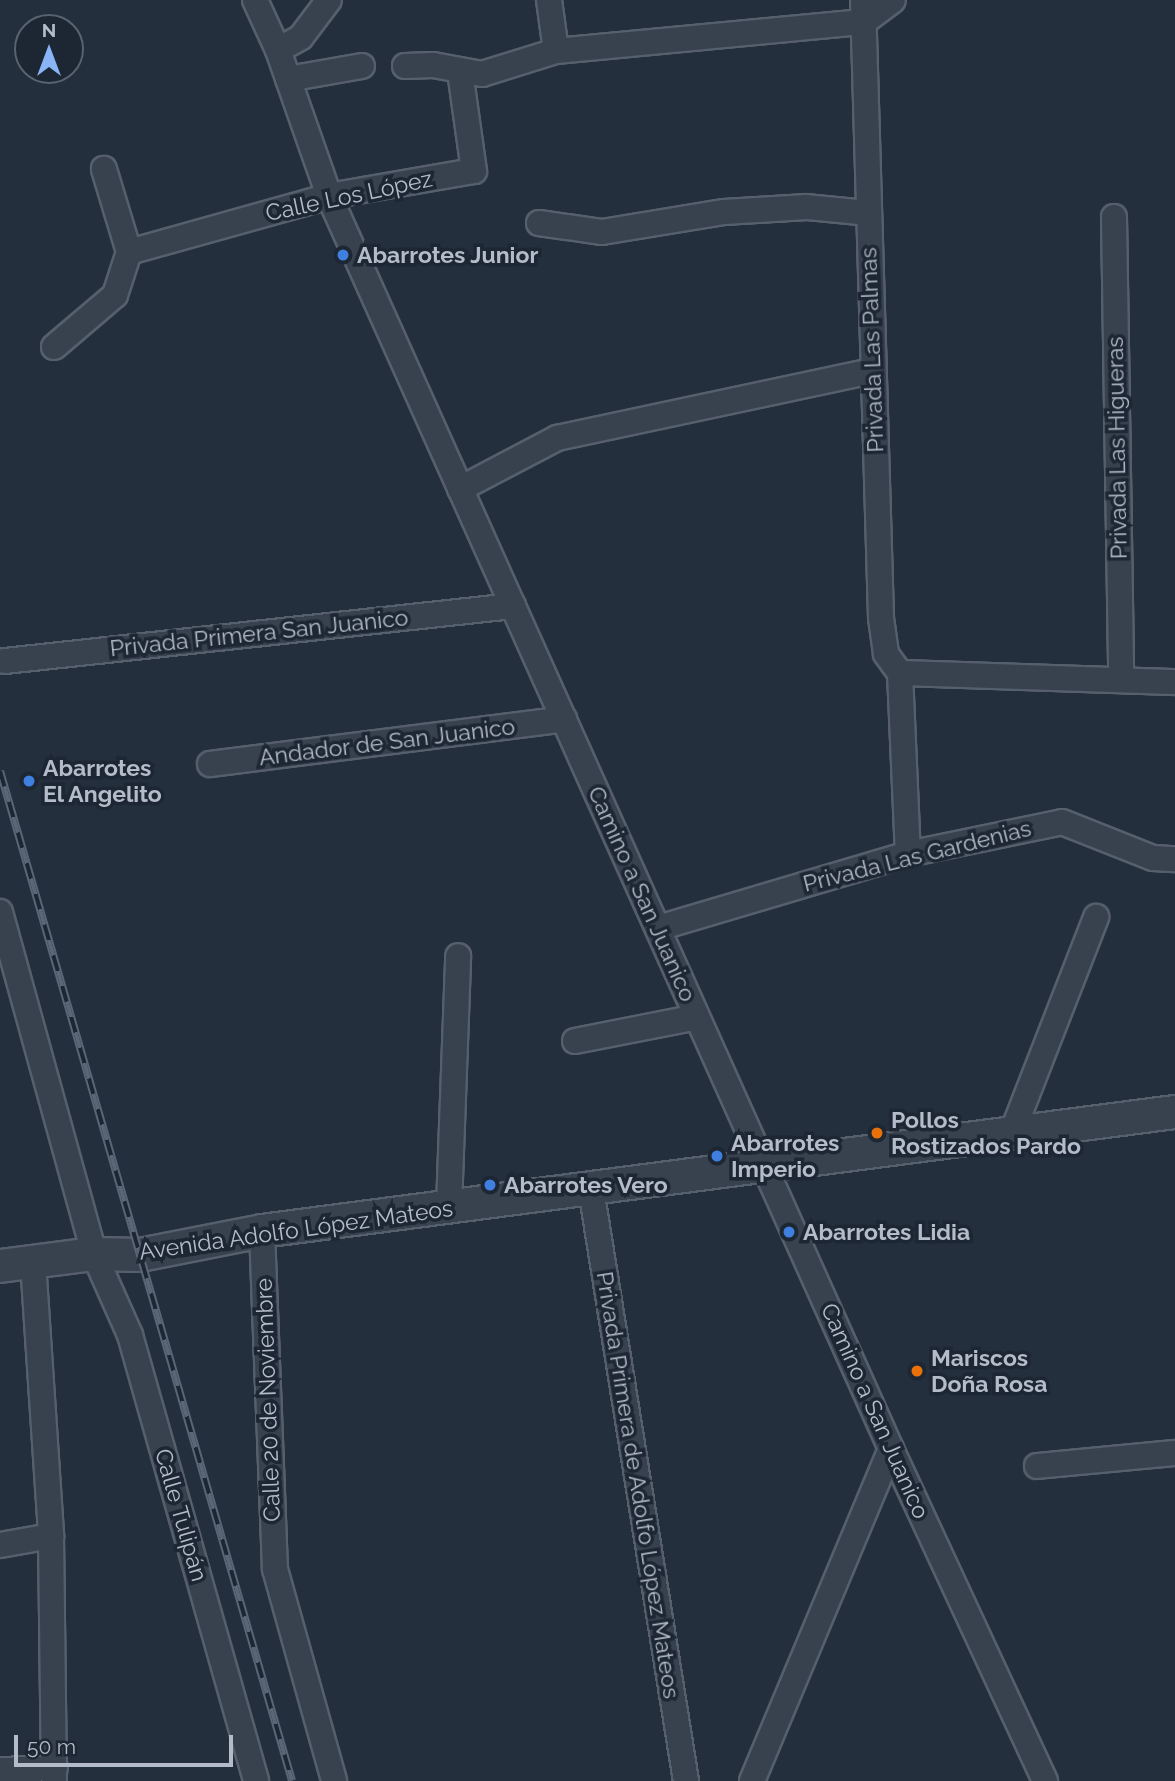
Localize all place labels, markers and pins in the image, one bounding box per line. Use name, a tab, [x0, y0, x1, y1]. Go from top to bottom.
place label: Abarrotes Junior	[357, 241, 539, 269]
marker: Abarrotes Junior	[335, 247, 351, 263]
place label: Abarrotes El Angelito	[43, 754, 163, 808]
marker: Abarrotes El Angelito	[21, 773, 37, 789]
place label: Pollos Rostizados Pardo	[891, 1106, 1081, 1160]
marker: Pollos Rostizados Pardo	[869, 1125, 885, 1141]
place label: Abarrotes Imperio	[731, 1129, 839, 1183]
marker: Abarrotes Imperio	[709, 1148, 725, 1164]
place label: Abarrotes Vero	[504, 1171, 668, 1199]
marker: Abarrotes Vero	[482, 1177, 498, 1193]
place label: Abarrotes Lidia	[803, 1218, 970, 1246]
marker: Abarrotes Lidia	[781, 1224, 797, 1240]
place label: Mariscos Doña Rosa	[931, 1344, 1047, 1398]
marker: Mariscos Doña Rosa	[909, 1363, 925, 1379]

